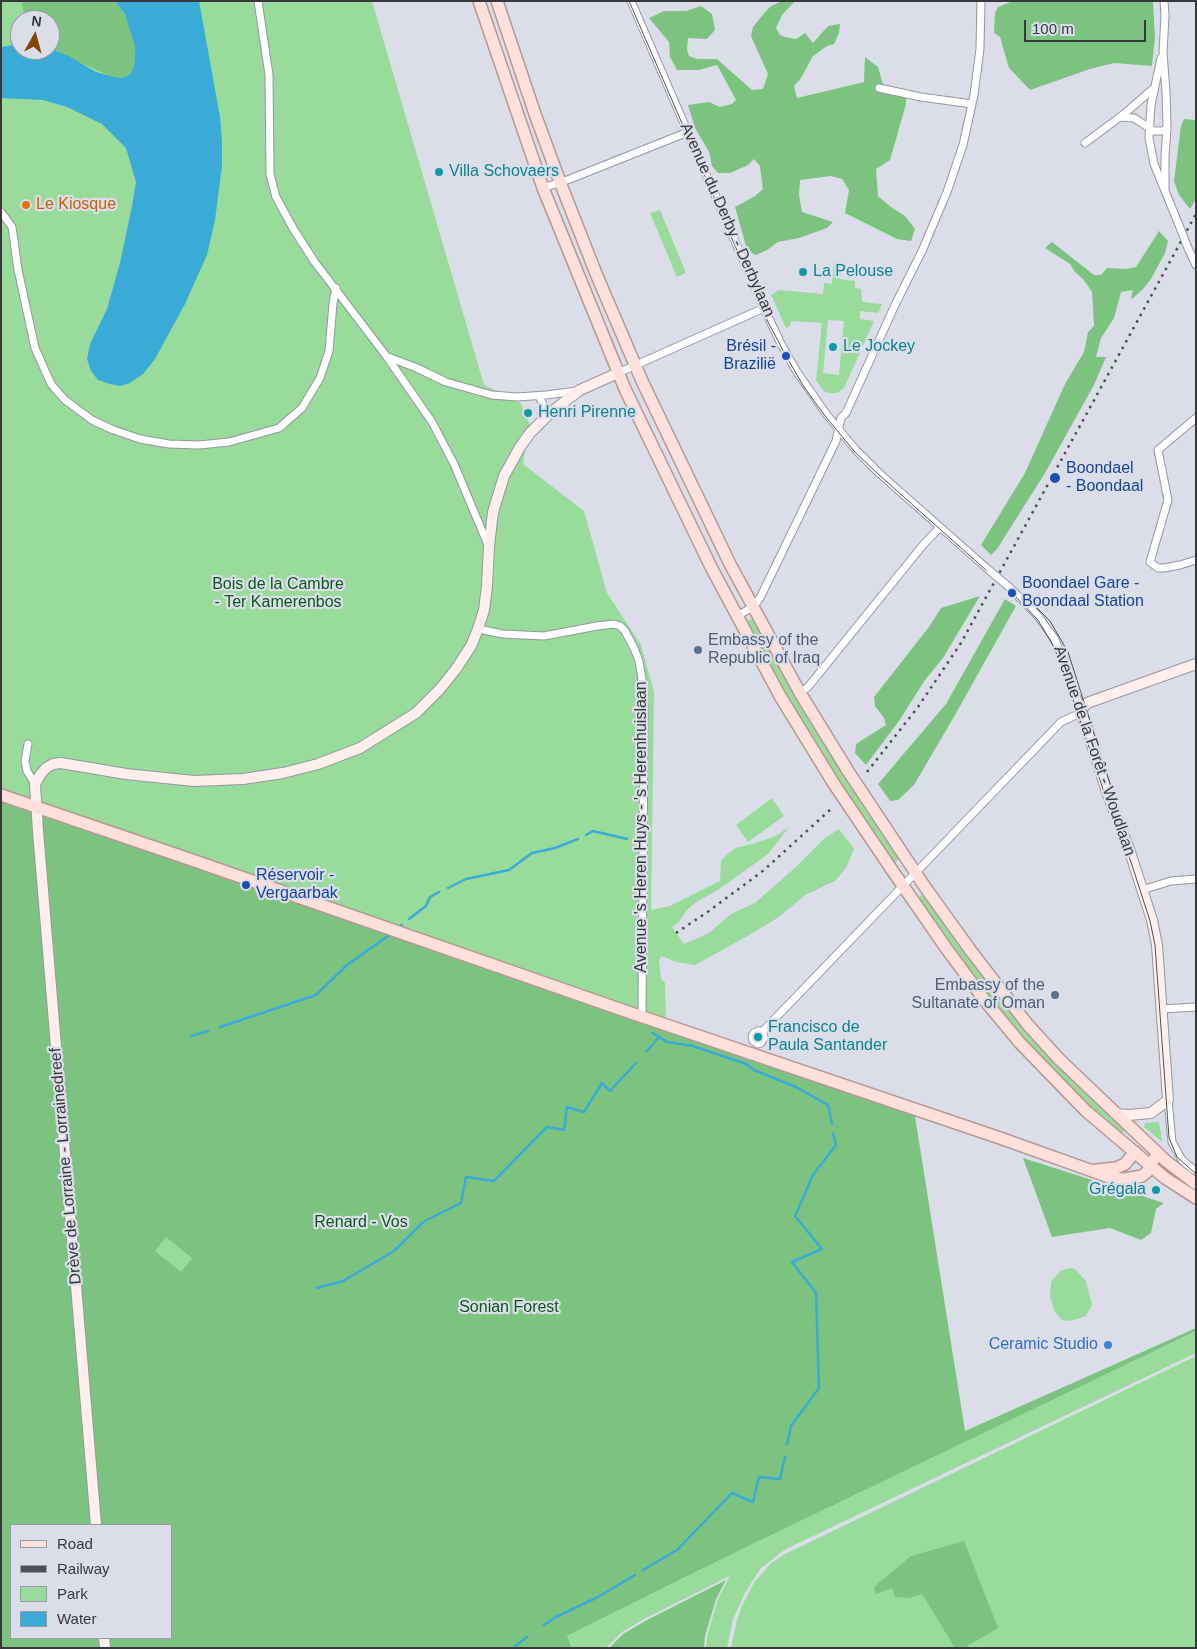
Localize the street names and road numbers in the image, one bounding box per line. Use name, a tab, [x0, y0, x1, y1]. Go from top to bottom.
street label: Avenue du Derby - Derbylaan	[675, 120, 779, 320]
street label: Avenue de la Forêt - Woudlaan	[1049, 643, 1139, 859]
street label: Avenue 's Heren Huys - 's Herenhuislaan	[632, 681, 652, 973]
street label: Drève de Lorraine - Lorrainedreef	[46, 1047, 86, 1285]

